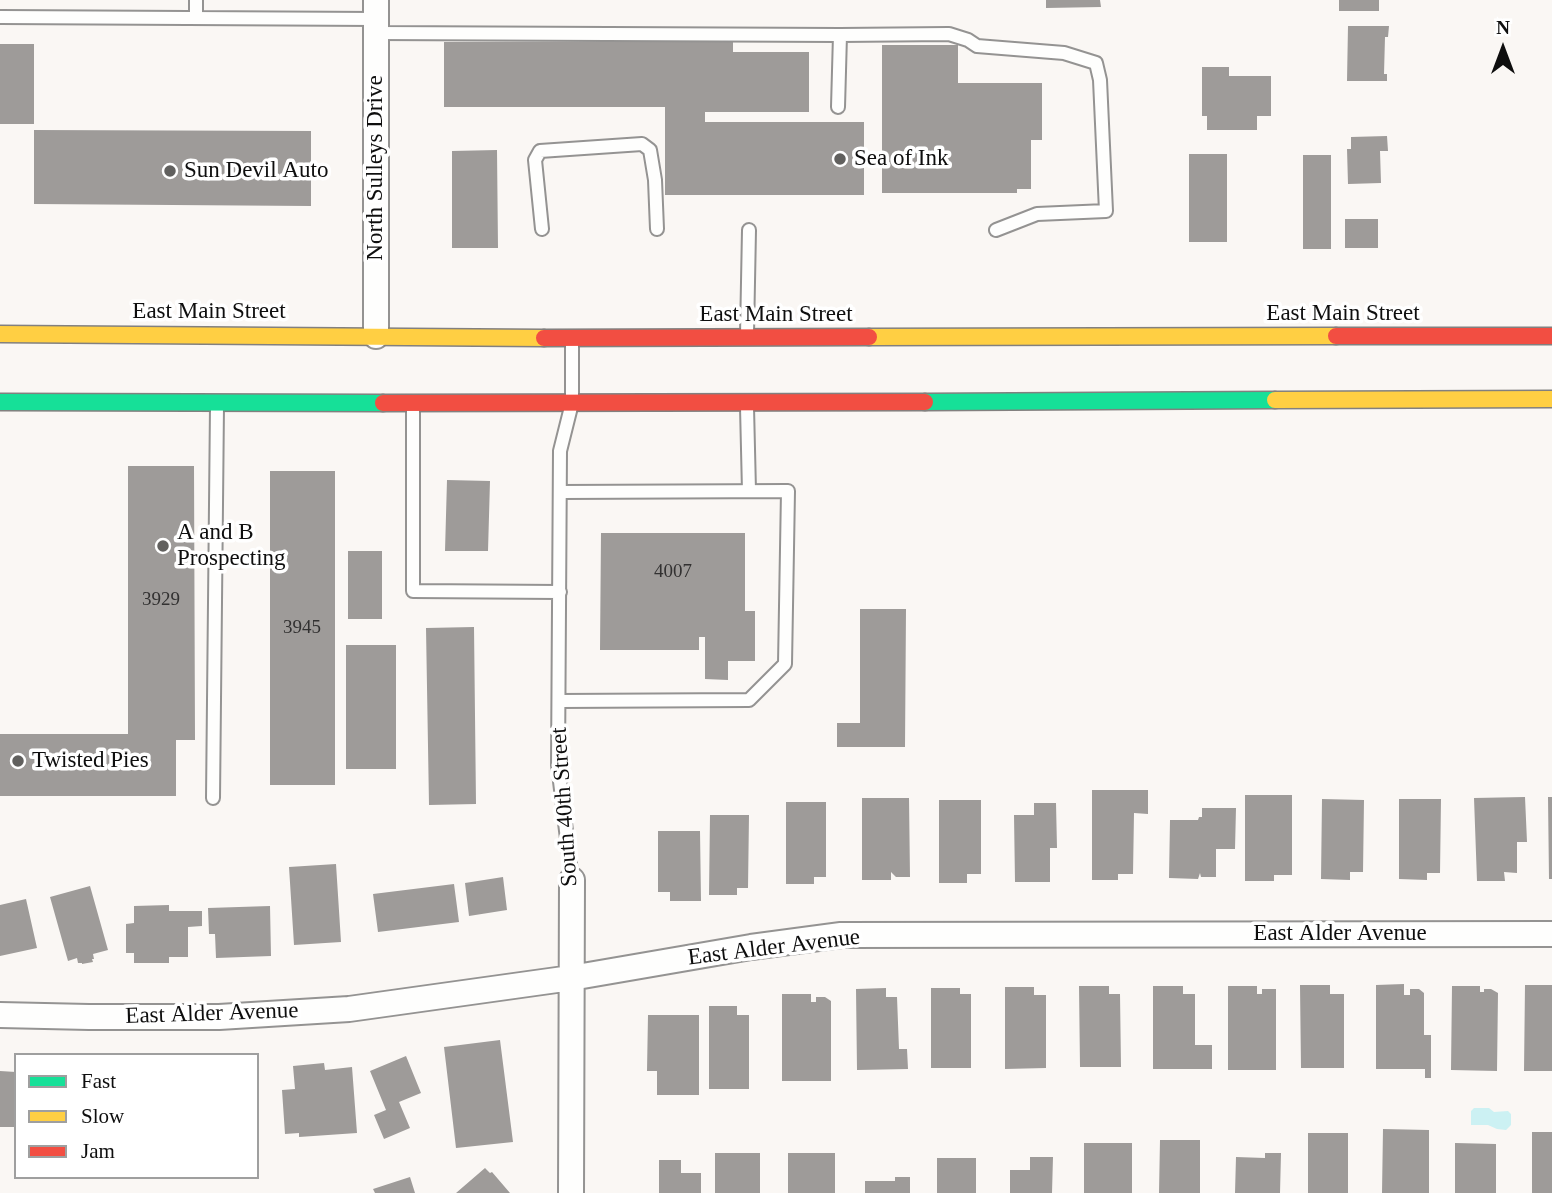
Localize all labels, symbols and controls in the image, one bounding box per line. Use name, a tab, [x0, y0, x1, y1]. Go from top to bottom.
north arrow	[1468, 14, 1538, 84]
text: N	[1496, 17, 1510, 38]
street label: North Sulleys Drive	[362, 75, 390, 261]
place label: Sea of Ink	[854, 145, 949, 173]
marker: Sea of Ink	[832, 151, 848, 167]
place label: Sun Devil Auto	[184, 157, 328, 185]
marker: Sun Devil Auto	[162, 163, 178, 179]
street label: East Main Street	[132, 298, 286, 326]
street label: East Main Street	[1266, 300, 1420, 328]
street label: East Main Street	[699, 301, 853, 329]
place label: A and B Prospecting	[177, 519, 286, 573]
marker: A and B Prospecting	[155, 538, 171, 554]
house number: 4007	[654, 561, 692, 583]
house number: 3929	[142, 589, 180, 611]
house number: 3945	[283, 617, 321, 639]
street label: South 40th Street	[546, 726, 584, 888]
place label: Twisted Pies	[32, 747, 149, 775]
marker: Twisted Pies	[10, 753, 26, 769]
street label: East Alder Avenue	[1253, 920, 1427, 948]
street label: East Alder Avenue	[686, 924, 862, 972]
street label: East Alder Avenue	[125, 997, 299, 1031]
legend	[14, 1053, 259, 1179]
text: Fast	[81, 1069, 116, 1093]
text: Slow	[81, 1104, 124, 1128]
text: Jam	[81, 1139, 115, 1163]

